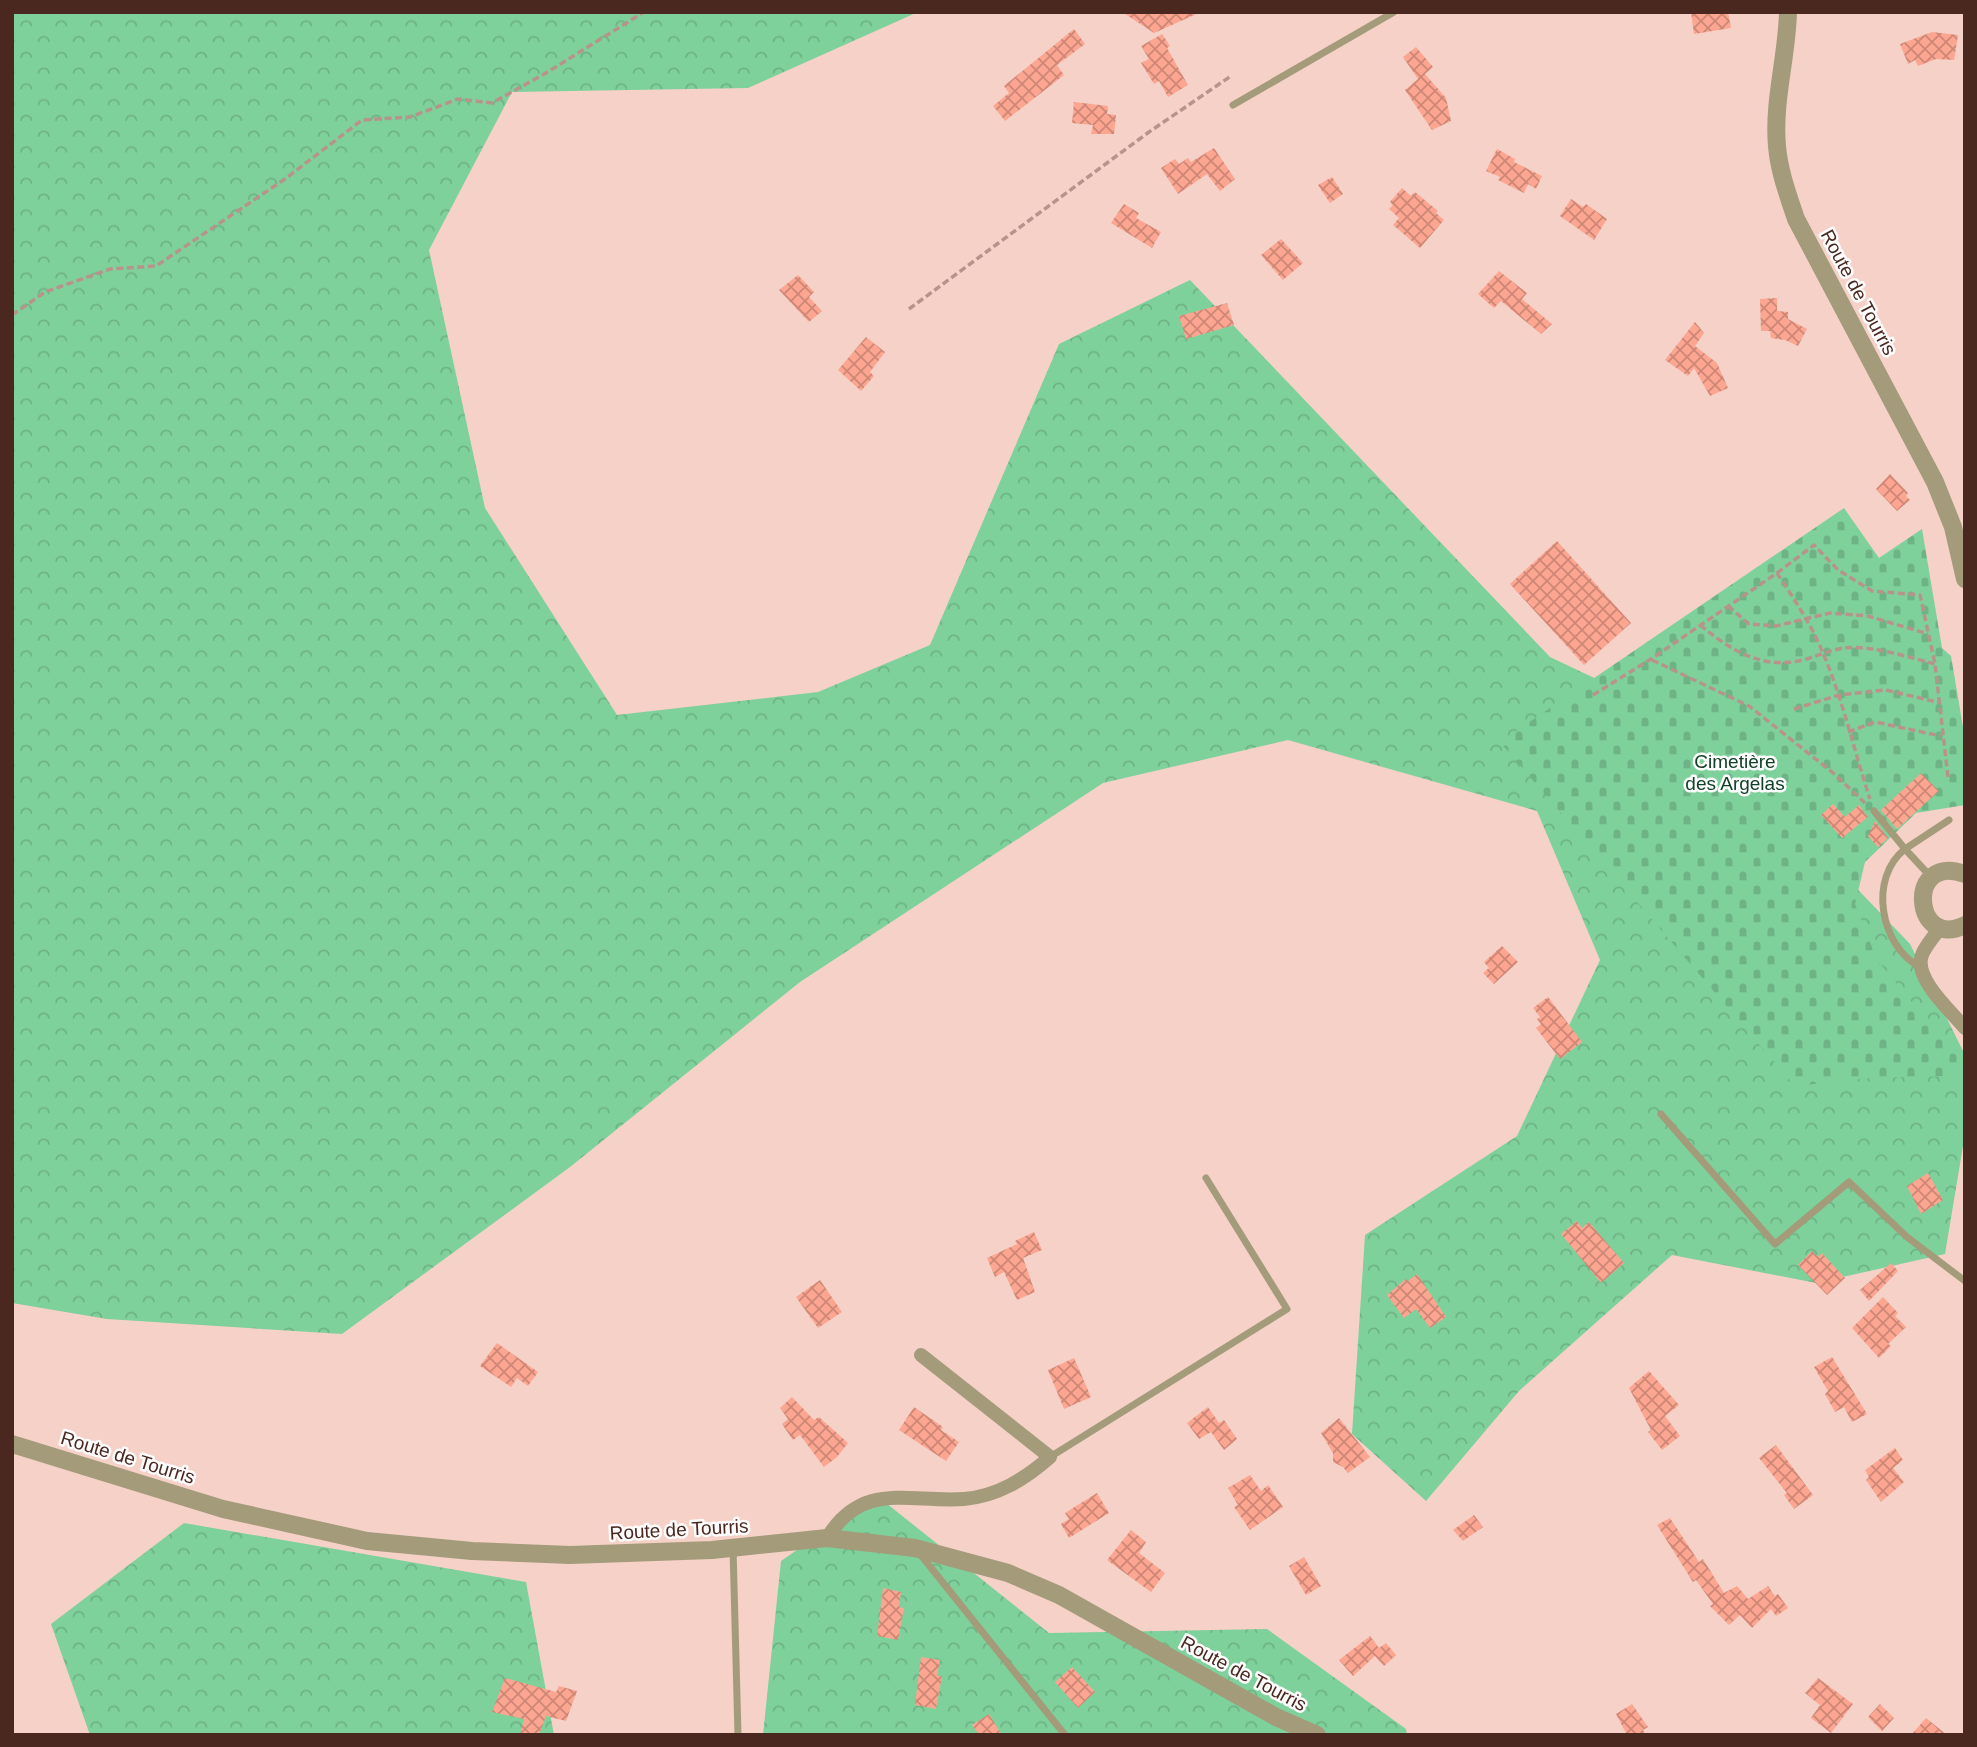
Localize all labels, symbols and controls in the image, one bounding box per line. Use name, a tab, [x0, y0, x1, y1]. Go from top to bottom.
street label: Route de Tourris	[1817, 226, 1900, 359]
park label: Cimetière des Argelas	[1685, 751, 1785, 794]
street label: Route de Tourris	[58, 1427, 197, 1488]
street label: Route de Tourris	[609, 1515, 749, 1544]
street label: Route de Tourris	[1177, 1632, 1310, 1715]

